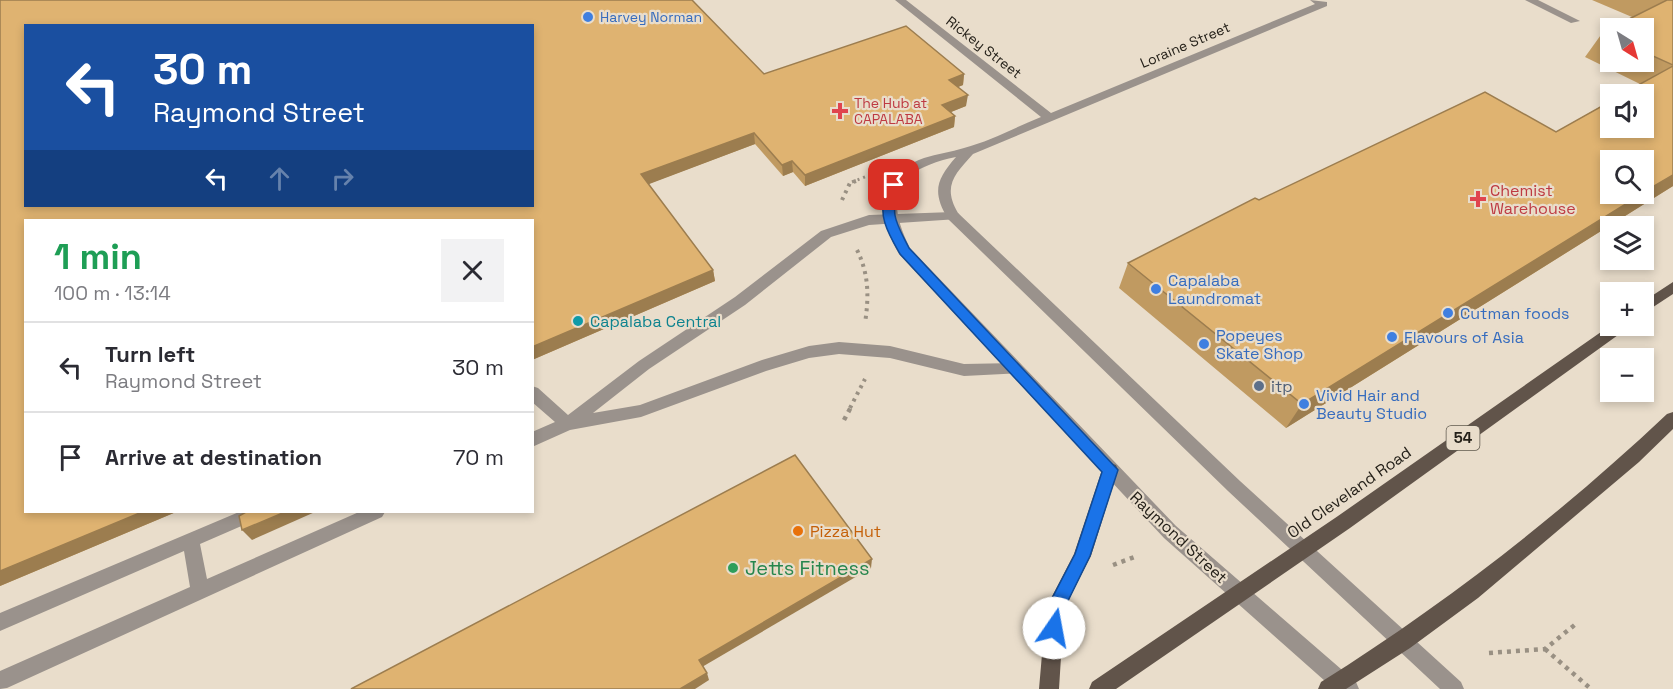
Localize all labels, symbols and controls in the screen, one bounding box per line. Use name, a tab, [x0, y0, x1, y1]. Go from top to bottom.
place label: Harvey Norman	[600, 8, 702, 26]
marker: Harvey Norman	[581, 10, 595, 24]
street label: Rickey Street	[943, 12, 1025, 82]
street label: Loraine Street	[1137, 18, 1233, 72]
north arrow	[1600, 18, 1654, 72]
map controls	[1600, 18, 1654, 402]
text: 30 m	[153, 43, 252, 96]
icon: left	[54, 48, 132, 126]
button: sound	[1600, 84, 1654, 138]
place label: The Hub at CAPALABA	[854, 94, 927, 128]
text: Raymond Street	[153, 95, 365, 130]
marker: The Hub at CAPALABA	[831, 102, 849, 120]
button: search	[1600, 150, 1654, 204]
pin	[868, 159, 919, 210]
icon: left	[200, 162, 233, 195]
icon: ahead	[263, 162, 296, 195]
icon: right	[326, 162, 359, 195]
icon: arrive	[877, 168, 910, 201]
place label: Chemist Warehouse	[1490, 180, 1576, 219]
marker: Chemist Warehouse	[1471, 192, 1485, 206]
button: layers	[1600, 216, 1654, 270]
text: 1 min	[54, 234, 142, 280]
button: close	[441, 239, 504, 302]
place label: Capalaba Laundromat	[1168, 270, 1261, 309]
text: 100 m · 13:14	[54, 280, 171, 306]
marker: Capalaba Laundromat	[1149, 282, 1163, 296]
button: +	[1600, 282, 1654, 336]
place label: Cutman foods	[1460, 303, 1570, 324]
marker: Cutman foods	[1441, 306, 1455, 320]
place label: Capalaba Central	[590, 311, 721, 332]
marker: Capalaba Central	[571, 314, 585, 328]
place label: Popeyes Skate Shop	[1216, 325, 1303, 364]
place label: Flavours of Asia	[1404, 327, 1524, 348]
marker: Flavours of Asia	[1385, 330, 1399, 344]
marker: Popeyes Skate Shop	[1197, 337, 1211, 351]
text: Turn left	[105, 340, 195, 368]
button: −	[1600, 348, 1654, 402]
icon: left	[54, 351, 87, 384]
text: 30 m	[452, 353, 504, 381]
text: Raymond Street	[105, 368, 262, 394]
place label: itp	[1271, 376, 1293, 397]
marker: itp	[1252, 379, 1266, 393]
place label: Vivid Hair and Beauty Studio	[1316, 385, 1427, 424]
marker: Vivid Hair and Beauty Studio	[1297, 397, 1311, 411]
road number: 54	[1446, 426, 1480, 450]
icon: arrive	[54, 441, 87, 474]
street label: Old Cleveland Road	[1283, 442, 1415, 543]
text: Arrive at destination	[105, 443, 322, 471]
text: 70 m	[453, 443, 504, 471]
street label: Raymond Street	[1126, 487, 1232, 588]
place label: Pizza Hut	[810, 521, 881, 542]
marker: Pizza Hut	[791, 524, 805, 538]
place label: Jetts Fitness	[745, 555, 870, 581]
marker: Jetts Fitness	[726, 561, 740, 575]
position arrow	[1022, 596, 1086, 660]

